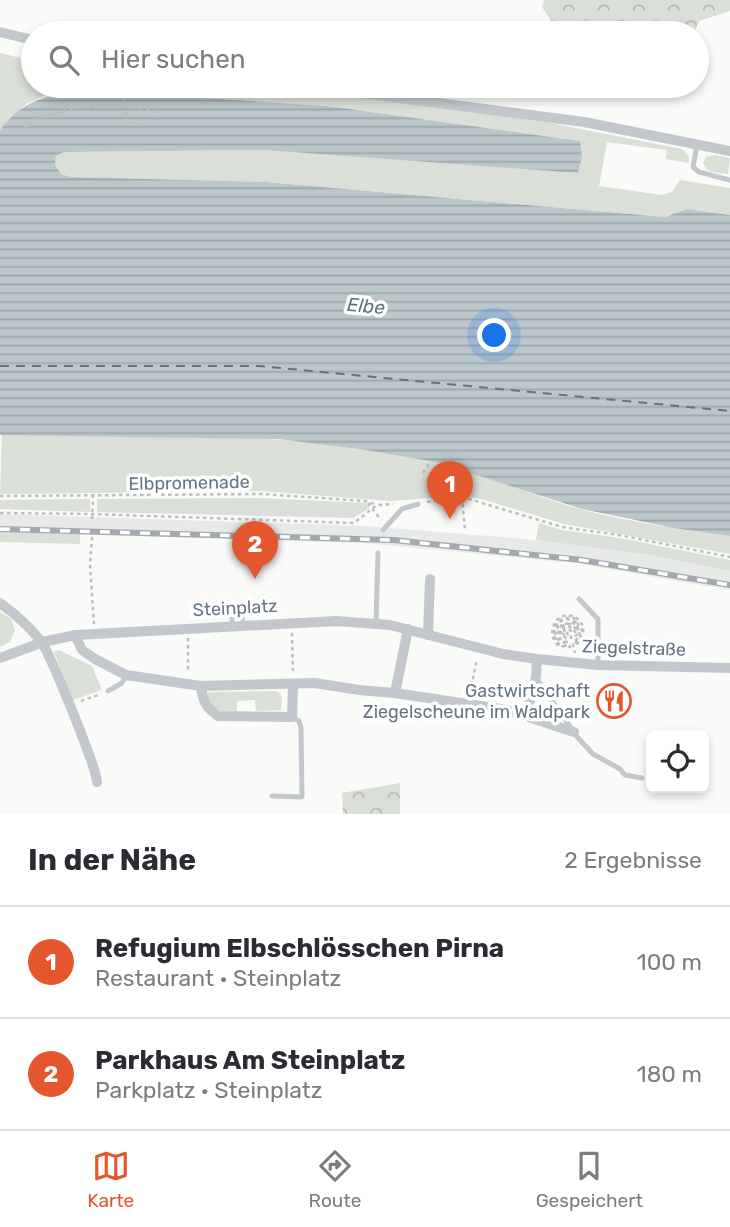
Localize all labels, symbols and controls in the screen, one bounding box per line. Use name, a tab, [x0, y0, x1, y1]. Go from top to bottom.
search box	[21, 21, 709, 98]
icon: search	[45, 41, 83, 79]
text: Hier suchen	[101, 44, 246, 75]
water label: Elbe	[346, 293, 386, 319]
your location	[477, 318, 511, 352]
pin: 1	[427, 461, 473, 519]
street label: Elbpromenade	[128, 471, 250, 495]
pin: 2	[232, 521, 278, 579]
street label: Steinplatz	[192, 595, 278, 621]
street label: Ziegelstraße	[582, 635, 686, 661]
place label: Gastwirtschaft Ziegelscheune im Waldpark	[363, 680, 591, 723]
restaurant icon: Gastwirtschaft Ziegelscheune im Waldpark	[595, 682, 633, 720]
map controls	[646, 730, 709, 793]
button: locate	[646, 730, 709, 793]
text: In der Nähe	[28, 842, 196, 878]
text: 2 Ergebnisse	[564, 846, 702, 874]
text: Refugium Elbschlösschen Pirna	[95, 933, 504, 964]
text: 1	[45, 948, 57, 976]
text: 100 m	[637, 948, 702, 976]
text: Restaurant · Steinplatz	[95, 964, 341, 992]
text: Parkhaus Am Steinplatz	[95, 1045, 405, 1076]
text: 2	[44, 1060, 58, 1088]
text: 180 m	[637, 1060, 702, 1088]
text: Parkplatz · Steinplatz	[95, 1076, 323, 1104]
tab: Karte	[87, 1147, 134, 1212]
tab: Route	[309, 1147, 361, 1212]
tab: Gespeichert	[536, 1147, 643, 1212]

